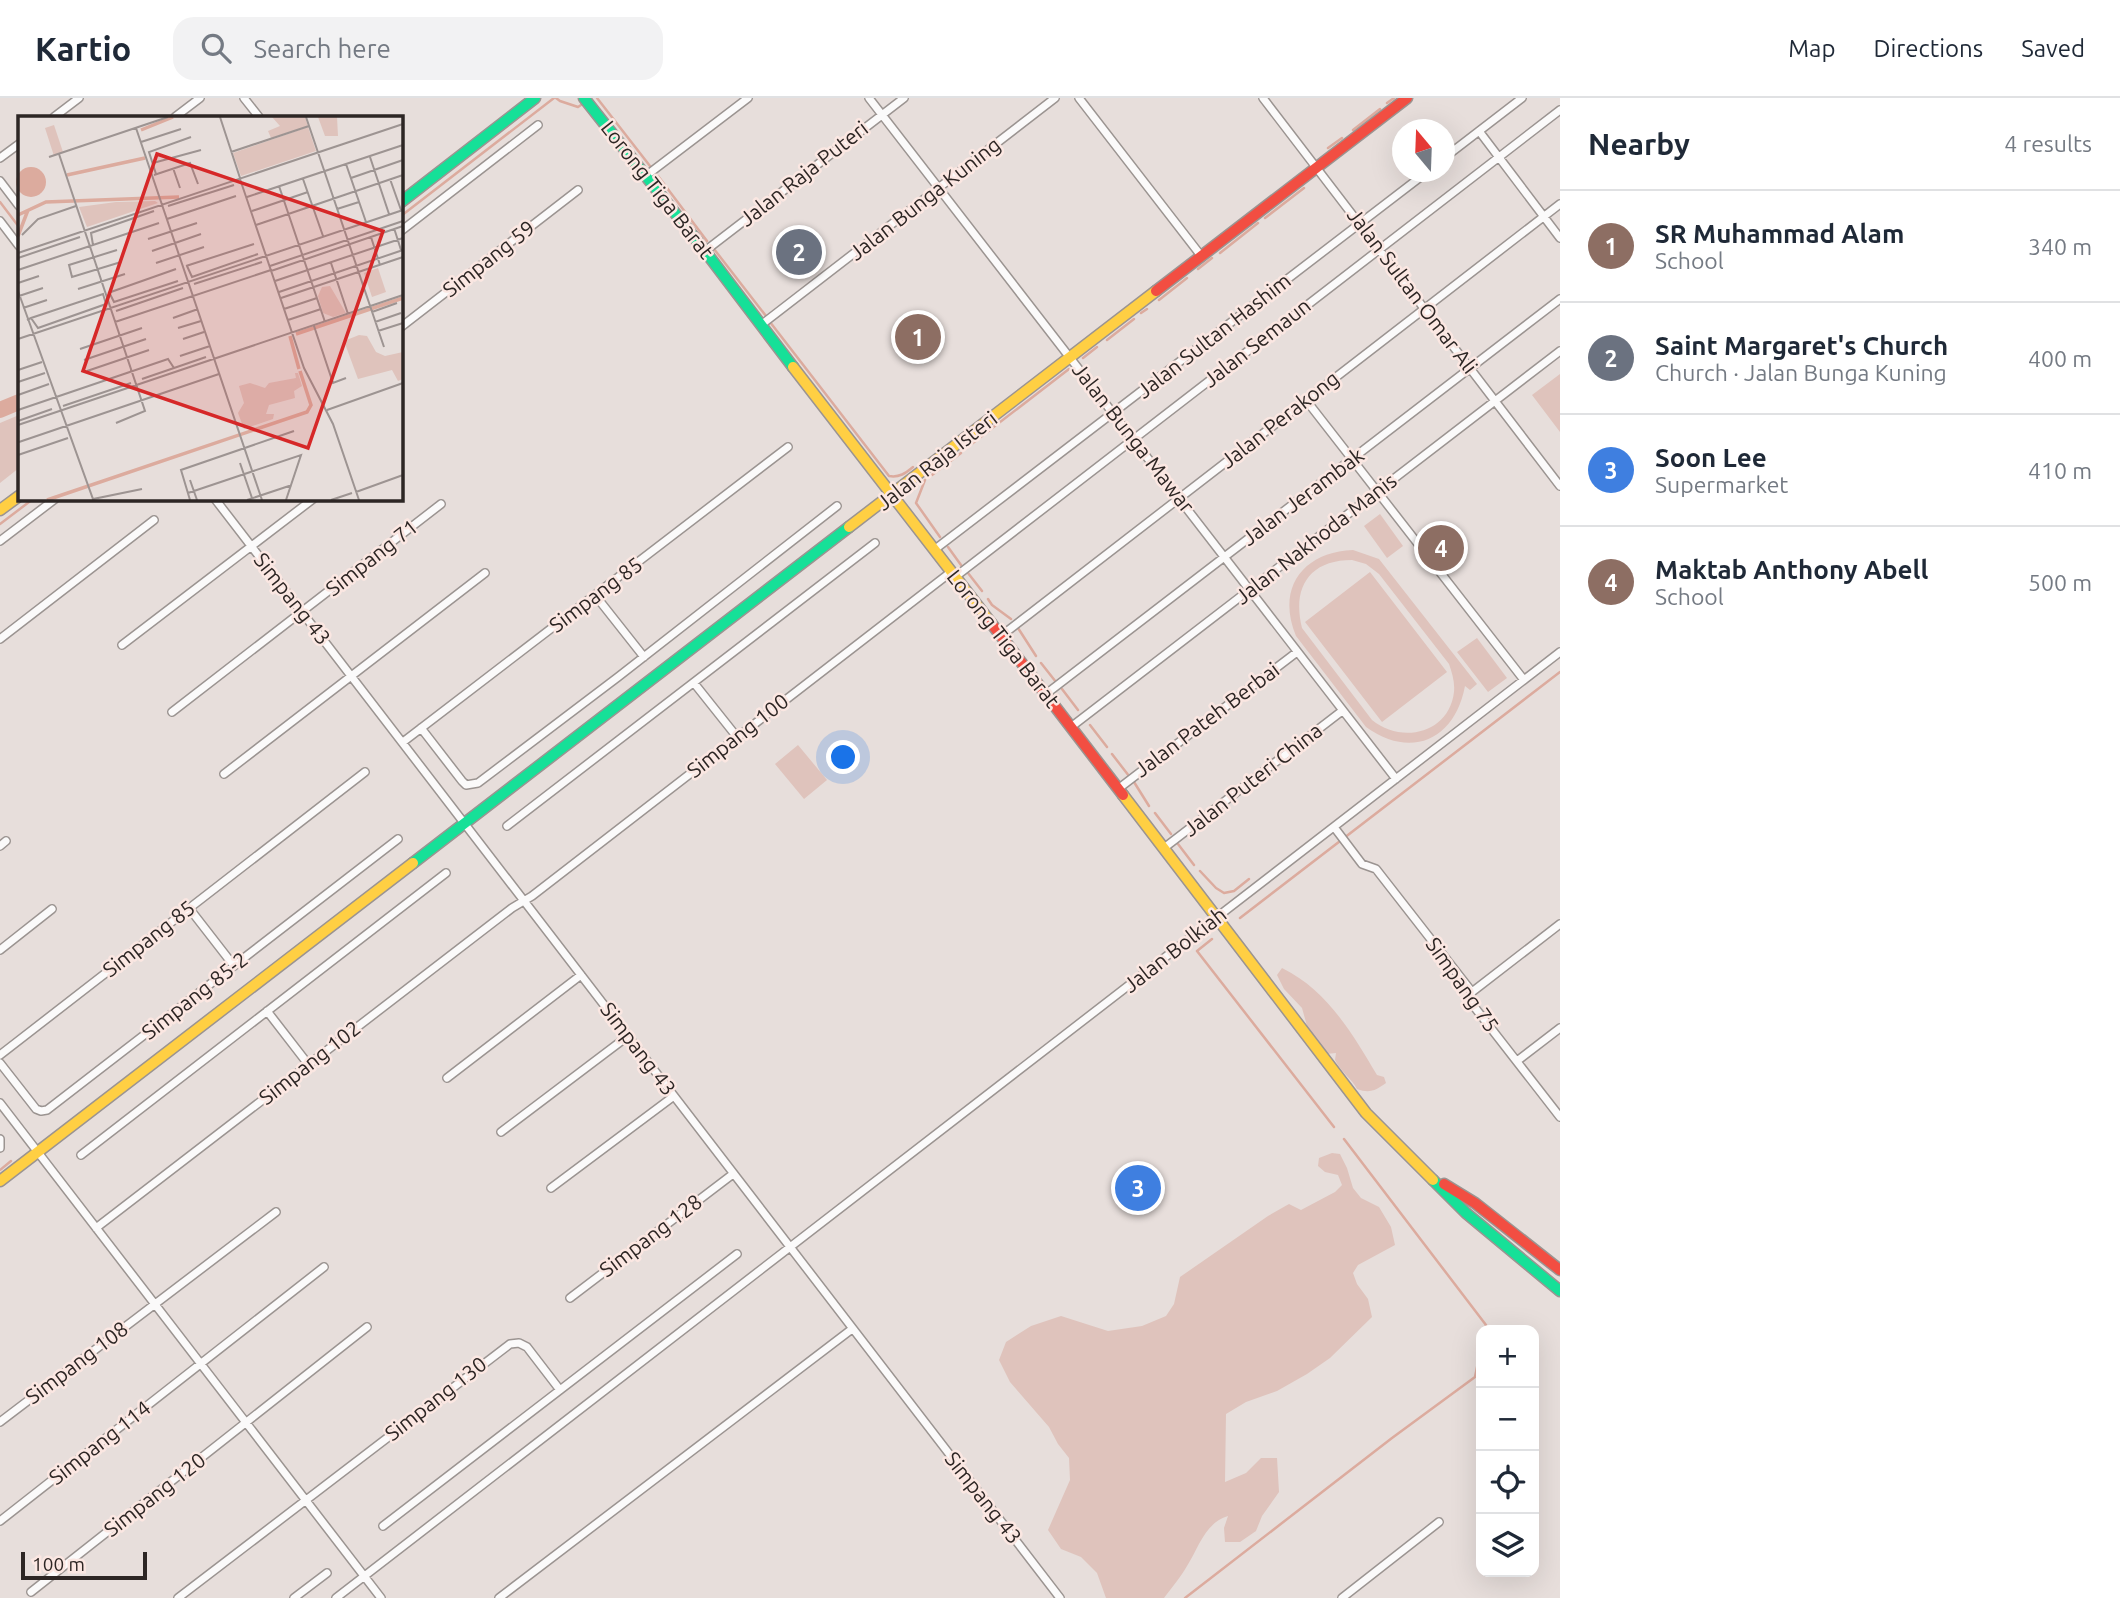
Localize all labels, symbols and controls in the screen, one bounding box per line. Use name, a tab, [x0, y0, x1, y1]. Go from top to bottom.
search box	[173, 17, 663, 80]
icon: search	[197, 29, 235, 67]
text: Kartio	[35, 30, 131, 67]
text: Search here	[253, 34, 391, 63]
text: Map	[1788, 35, 1835, 62]
text: Directions	[1873, 35, 1983, 62]
text: Saved	[2021, 35, 2085, 62]
inset map	[18, 116, 402, 500]
street label: Lorong Tiga Barat	[597, 116, 719, 263]
street label: Jalan Raja Puteri	[734, 116, 872, 231]
north arrow	[1392, 119, 1455, 182]
text: Nearby	[1588, 127, 1690, 161]
text: 4 results	[2004, 131, 2092, 156]
street label: Jalan Bunga Kuning	[844, 132, 1005, 265]
street label: Jalan Sultan Omar Ali	[1343, 203, 1483, 378]
street label: Simpang 59	[438, 215, 539, 301]
text: SR Muhammad Alam	[1655, 219, 1904, 248]
pin: 2	[776, 226, 822, 278]
text: 1	[1605, 234, 1617, 259]
text: 340 m	[2028, 234, 2092, 259]
text: School	[1655, 248, 1724, 273]
street label: Jalan Sultan Hashim	[1132, 268, 1295, 403]
street label: Jalan Semaun	[1198, 293, 1315, 392]
pin: 1	[895, 311, 941, 363]
text: Saint Margaret's Church	[1655, 331, 1948, 360]
text: 2	[1605, 346, 1617, 371]
text: 400 m	[2028, 346, 2092, 371]
street label: Jalan Bunga Mawar	[1068, 358, 1200, 517]
text: Church · Jalan Bunga Kuning	[1655, 360, 1947, 385]
street label: Jalan Perakong	[1216, 366, 1343, 473]
street label: Jalan Raja Isteri	[871, 406, 1001, 515]
street label: Jalan Jerambak	[1237, 442, 1369, 550]
text: Soon Lee	[1655, 443, 1767, 472]
text: 3	[1605, 458, 1617, 483]
text: 410 m	[2028, 458, 2092, 483]
street label: Jalan Nakhoda Manis	[1230, 468, 1401, 609]
text: Supermarket	[1655, 472, 1788, 497]
street label: Simpang 71	[321, 514, 422, 600]
pin: 4	[1418, 522, 1464, 574]
street label: Simpang 43	[250, 548, 336, 649]
street label: Simpang 85	[544, 552, 646, 637]
text: Maktab Anthony Abell	[1655, 555, 1928, 584]
street label: Lorong Tiga Barat	[943, 565, 1065, 712]
text: 4	[1605, 570, 1617, 595]
text: 500 m	[2028, 570, 2092, 595]
text: School	[1655, 584, 1724, 609]
street label: Jalan Pateh Berbai	[1129, 657, 1284, 781]
street label: Simpang 100	[682, 688, 793, 782]
street label: Jalan Puteri China	[1178, 718, 1326, 841]
your location	[826, 740, 860, 774]
street label: Simpang 85	[98, 895, 199, 981]
street label: Jalan Bolkiah	[1118, 902, 1231, 997]
street label: Simpang 75	[1421, 933, 1504, 1036]
street label: Simpang 85-2	[137, 946, 252, 1044]
street label: Simpang 43	[596, 997, 681, 1099]
street label: Simpang 102	[254, 1015, 365, 1109]
pin: 3	[1115, 1162, 1161, 1214]
street label: Simpang 128	[595, 1189, 706, 1281]
street label: Simpang 108	[21, 1316, 132, 1408]
map controls	[1476, 1325, 1539, 1577]
button: +	[1476, 1325, 1539, 1388]
street label: Simpang 130	[380, 1351, 491, 1445]
button: −	[1476, 1388, 1539, 1451]
street label: Simpang 114	[44, 1395, 155, 1489]
street label: Simpang 120	[99, 1447, 210, 1541]
street label: Simpang 43	[941, 1447, 1027, 1548]
button: locate	[1476, 1451, 1539, 1514]
button: layers	[1476, 1514, 1539, 1577]
scale bar	[21, 1549, 147, 1581]
text: 100 m	[32, 1553, 85, 1575]

